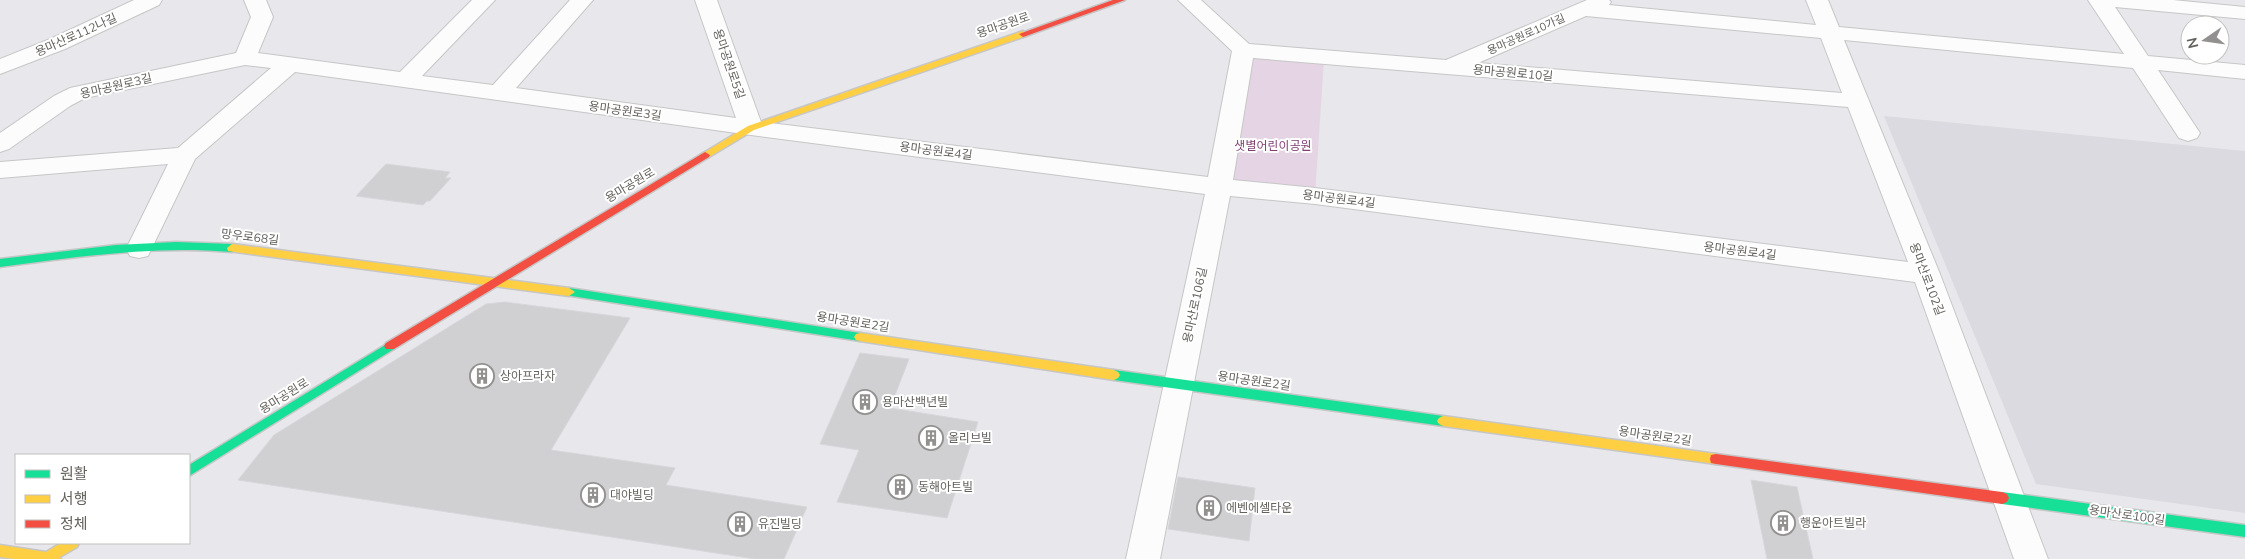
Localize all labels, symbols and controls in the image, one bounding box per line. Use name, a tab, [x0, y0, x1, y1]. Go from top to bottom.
street label: 용마공원로	[974, 8, 1031, 41]
street label: 용마산로112나길	[33, 10, 119, 59]
street label: 용마공원로10가길	[1485, 11, 1567, 57]
north arrow	[2180, 15, 2230, 65]
street label: 용마공원로5길	[710, 27, 749, 101]
text: N	[2182, 36, 2202, 50]
street label: 용마공원로10길	[1472, 62, 1554, 83]
street label: 용마공원로3길	[78, 70, 153, 101]
street label: 용마공원로3길	[588, 98, 662, 123]
park label: 샛별어린이공원	[1234, 138, 1312, 153]
street label: 용마공원로4길	[899, 139, 973, 162]
street label: 용마공원로	[602, 164, 657, 205]
street label: 용마공원로4길	[1302, 187, 1376, 210]
street label: 망우로68길	[220, 225, 280, 248]
street label: 용마공원로4길	[1703, 239, 1777, 262]
street label: 용마산로102길	[1907, 240, 1948, 317]
street label: 용마산로106길	[1179, 266, 1210, 344]
street label: 용마공원로2길	[816, 308, 891, 335]
building icon: 상아프라자	[469, 363, 495, 389]
place label: 상아프라자	[500, 368, 555, 383]
street label: 용마공원로2길	[1217, 368, 1291, 393]
street label: 용마공원로	[256, 375, 311, 417]
building icon: 용마산백년빌	[852, 389, 878, 415]
place label: 용마산백년빌	[882, 394, 948, 409]
street label: 용마공원로2길	[1618, 423, 1692, 448]
building icon: 올리브빌	[918, 425, 944, 451]
place label: 올리브빌	[948, 430, 992, 445]
legend	[15, 454, 190, 544]
text: 원활	[60, 464, 88, 483]
building icon: 동해아트빌	[887, 474, 913, 500]
place label: 동해아트빌	[918, 479, 973, 494]
building icon: 대야빌딩	[580, 482, 606, 508]
place label: 대야빌딩	[610, 487, 654, 502]
text: 서행	[60, 489, 88, 508]
building icon: 에벤에셀타운	[1196, 495, 1222, 521]
place label: 에벤에셀타운	[1226, 500, 1292, 515]
street label: 용마산로100길	[2088, 502, 2166, 527]
building icon: 행운아트빌라	[1770, 510, 1796, 536]
building icon: 유진빌딩	[727, 511, 753, 537]
text: 정체	[60, 514, 88, 533]
place label: 행운아트빌라	[1800, 515, 1866, 530]
place label: 유진빌딩	[758, 516, 802, 531]

